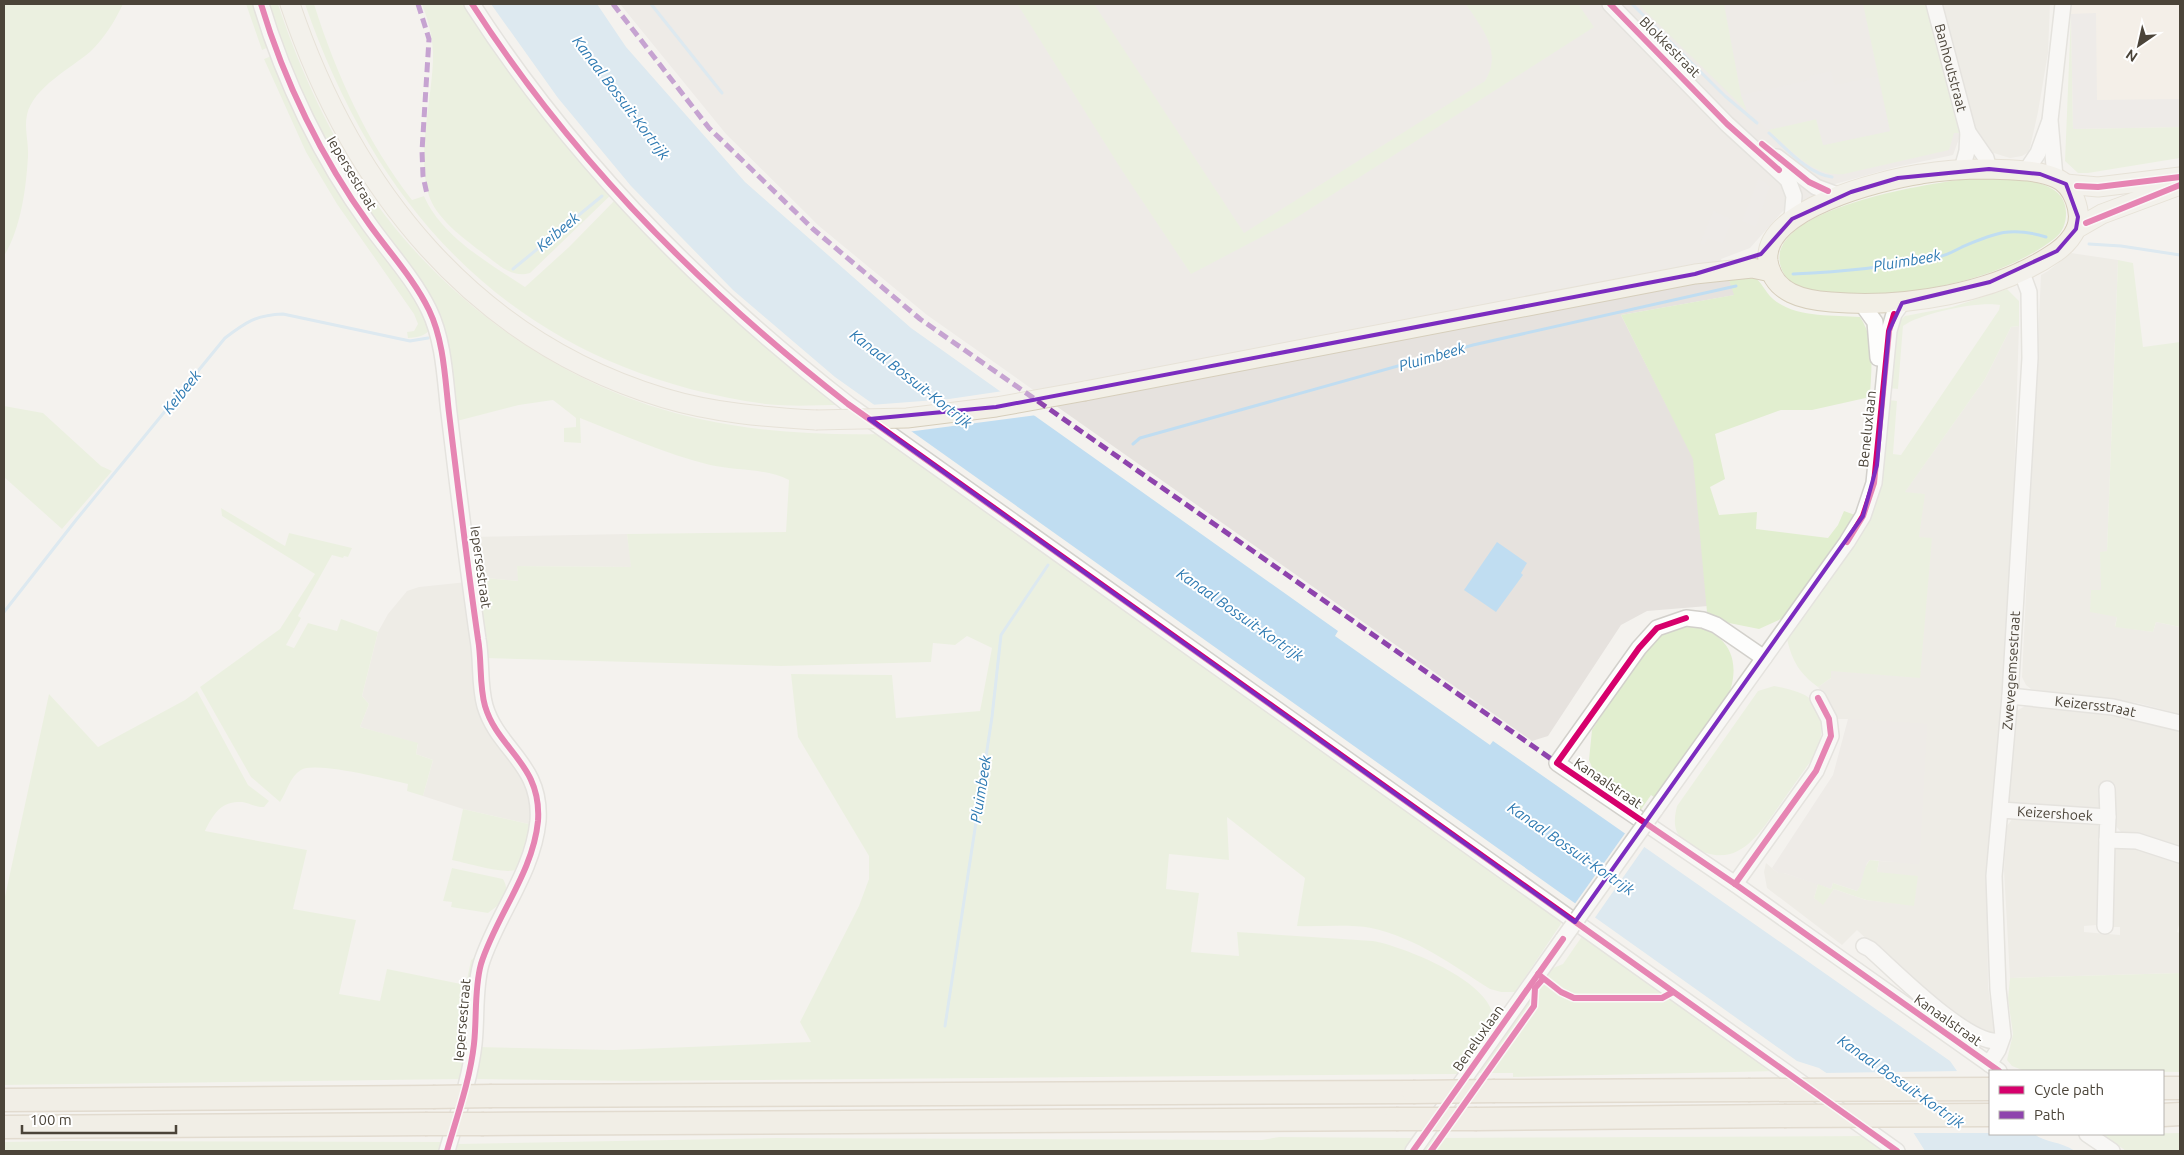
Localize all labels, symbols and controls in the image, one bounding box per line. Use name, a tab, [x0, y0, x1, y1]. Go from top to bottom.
street label: Blokkestraat	[1636, 13, 1704, 81]
north arrow	[2114, 20, 2164, 70]
street label: Banhoutstraat	[1932, 22, 1970, 114]
water label: Kanaal Bossuit-Kortrijk	[569, 33, 674, 163]
text: N	[2123, 46, 2141, 65]
street label: Iepersestraat	[324, 133, 381, 213]
water label: Keibeek	[533, 209, 583, 255]
water label: Pluimbeek	[1872, 246, 1942, 275]
water label: Kanaal Bossuit-Kortrijk	[847, 326, 976, 432]
water label: Pluimbeek	[1397, 339, 1467, 374]
water label: Keibeek	[159, 366, 204, 417]
street label: Beneluxlaan	[1855, 390, 1879, 468]
street label: Iepersestraat	[467, 525, 495, 610]
water label: Kanaal Bossuit-Kortrijk	[1174, 564, 1307, 665]
street label: Zwevegemsestraat	[1999, 610, 2023, 731]
street label: Keizersstraat	[2054, 693, 2138, 720]
water label: Pluimbeek	[967, 754, 994, 824]
street label: Kanaalstraat	[1571, 754, 1645, 812]
water label: Kanaal Bossuit-Kortrijk	[1505, 798, 1638, 899]
street label: Keizershoek	[2016, 803, 2093, 824]
street label: Iepersestraat	[450, 977, 474, 1062]
street label: Kanaalstraat	[1911, 991, 1985, 1049]
street label: Beneluxlaan	[1449, 1002, 1507, 1074]
water label: Kanaal Bossuit-Kortrijk	[1835, 1031, 1968, 1132]
legend	[1989, 1070, 2164, 1135]
text: Cycle path	[2034, 1081, 2104, 1098]
scale bar	[22, 1102, 176, 1134]
text: Path	[2034, 1106, 2065, 1123]
text: 100 m	[30, 1111, 72, 1128]

